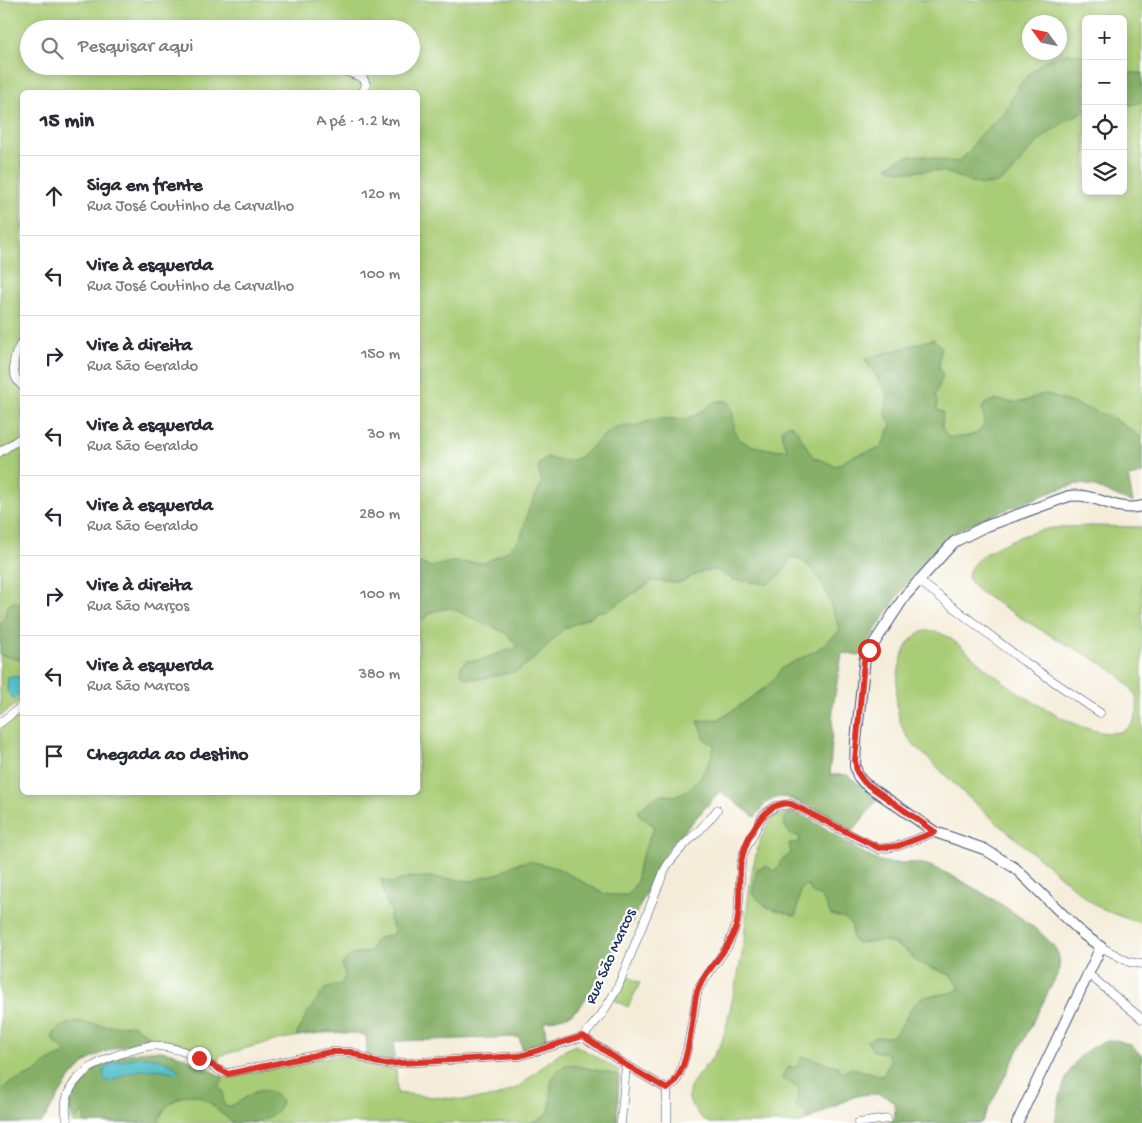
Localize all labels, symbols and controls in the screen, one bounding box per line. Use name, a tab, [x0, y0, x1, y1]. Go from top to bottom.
north arrow	[1022, 15, 1067, 60]
map controls	[1082, 15, 1127, 195]
button: +	[1082, 15, 1127, 60]
search box	[20, 20, 420, 75]
icon: search	[38, 34, 66, 62]
text: Pesquisar aqui	[78, 36, 193, 59]
button: −	[1082, 60, 1127, 105]
button: locate	[1082, 105, 1127, 150]
text: 15 min	[40, 110, 94, 135]
text: A pé · 1.2 km	[316, 113, 400, 132]
button: layers	[1082, 150, 1127, 195]
text: Siga em frente	[87, 175, 203, 198]
icon: ahead	[40, 182, 68, 210]
text: 120 m	[361, 186, 400, 205]
text: Rua José Coutinho de Carvalho	[87, 198, 294, 217]
text: Vire à esquerda	[87, 255, 213, 278]
icon: left	[40, 262, 68, 290]
text: 100 m	[360, 266, 400, 285]
text: Rua José Coutinho de Carvalho	[87, 278, 294, 297]
text: Vire à direita	[87, 335, 192, 358]
icon: right	[40, 342, 68, 370]
text: 150 m	[361, 346, 400, 365]
text: Rua São Geraldo	[87, 358, 198, 377]
text: Vire à esquerda	[87, 415, 213, 438]
icon: left	[40, 422, 68, 450]
text: 30 m	[367, 426, 400, 445]
text: Rua São Geraldo	[87, 438, 198, 457]
text: Vire à esquerda	[87, 495, 213, 518]
icon: left	[40, 502, 68, 530]
text: 280 m	[359, 506, 400, 525]
text: Rua São Geraldo	[87, 518, 198, 537]
text: Vire à direita	[87, 575, 192, 598]
icon: right	[40, 582, 68, 610]
text: 100 m	[360, 586, 400, 605]
text: Rua São Marços	[87, 598, 189, 617]
route start	[858, 639, 881, 662]
text: Vire à esquerda	[87, 655, 213, 678]
icon: left	[40, 662, 68, 690]
text: 380 m	[359, 666, 400, 685]
text: Rua São Marcos	[87, 678, 189, 697]
icon: arrive	[40, 742, 68, 770]
text: Chegada ao destino	[87, 744, 248, 767]
street label: Rua São Marcos	[583, 905, 642, 1008]
route end	[188, 1047, 211, 1070]

